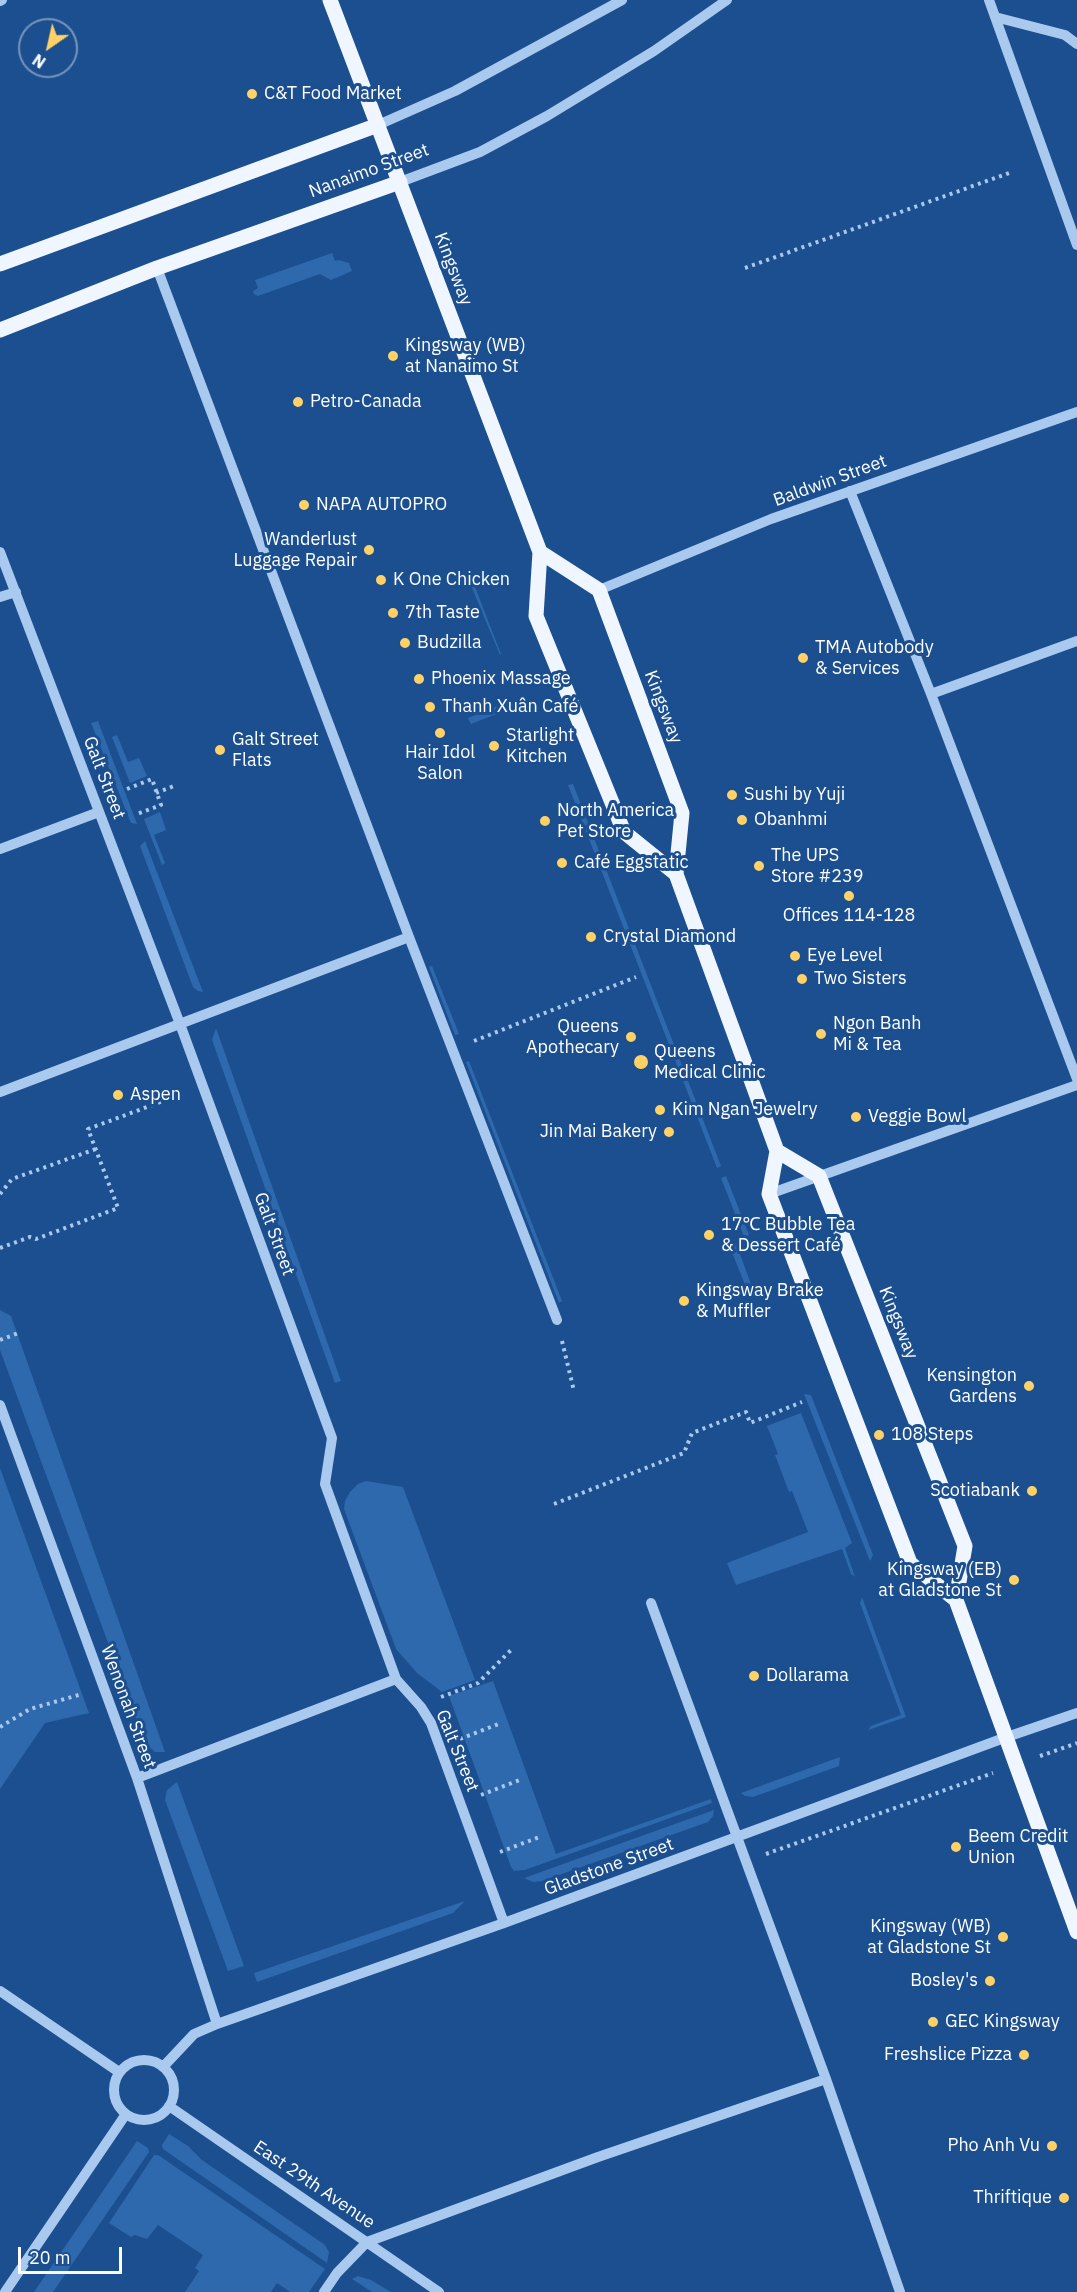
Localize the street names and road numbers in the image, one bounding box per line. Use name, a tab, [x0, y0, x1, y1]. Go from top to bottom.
street label: Nanaimo Street	[306, 139, 432, 203]
street label: Kingsway	[429, 229, 477, 309]
street label: Baldwin Street	[770, 451, 890, 511]
street label: Kingsway	[639, 667, 687, 747]
street label: Galt Street	[78, 734, 130, 822]
street label: Galt Street	[249, 1189, 299, 1279]
street label: Kingsway	[874, 1284, 922, 1362]
street label: Wenonah Street	[96, 1642, 160, 1772]
street label: Galt Street	[431, 1707, 483, 1795]
street label: Gladstone Street	[541, 1834, 677, 1900]
street label: East 29th Avenue	[249, 2136, 379, 2234]

